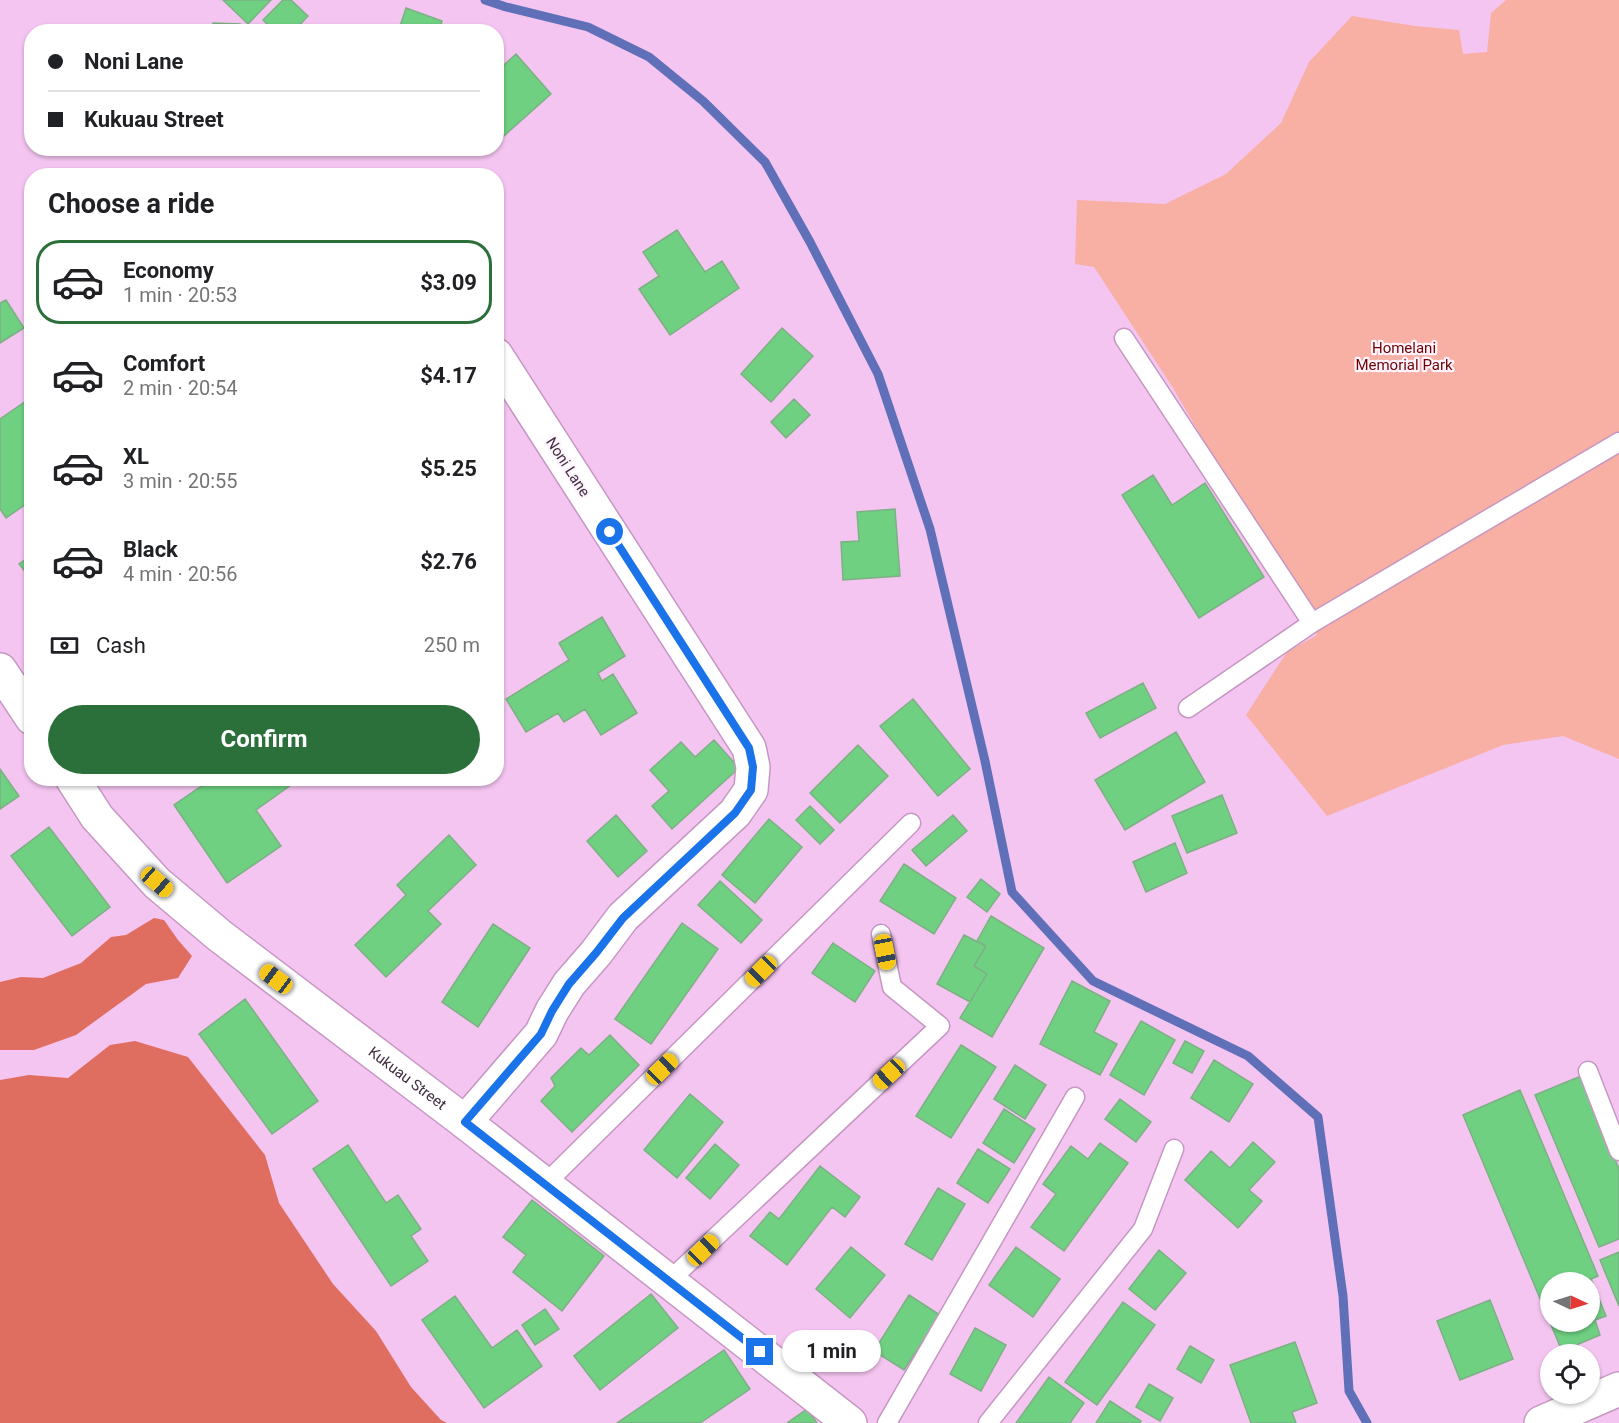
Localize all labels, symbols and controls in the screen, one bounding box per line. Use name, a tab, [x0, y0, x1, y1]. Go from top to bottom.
text: Noni Lane	[84, 49, 183, 74]
text: Kukuau Street	[84, 107, 224, 132]
text: Choose a ride	[48, 188, 214, 220]
icon: car	[51, 255, 105, 309]
text: Economy	[123, 258, 214, 283]
text: $3.09	[420, 270, 477, 295]
text: 1 min · 20:53	[123, 283, 238, 307]
park label: Homelani Memorial Park	[1355, 339, 1453, 374]
icon: car	[51, 348, 105, 402]
text: Comfort	[123, 351, 205, 376]
text: $4.17	[420, 363, 477, 388]
text: 2 min · 20:54	[123, 376, 238, 400]
street label: Noni Lane	[542, 434, 594, 500]
icon: car	[51, 441, 105, 495]
text: XL	[123, 444, 149, 469]
text: $5.25	[420, 456, 477, 481]
text: 3 min · 20:55	[123, 469, 238, 493]
route start	[596, 518, 623, 545]
icon: car	[51, 534, 105, 588]
text: Black	[123, 537, 178, 562]
text: $2.76	[420, 549, 477, 574]
text: 4 min · 20:56	[123, 562, 238, 586]
icon: cash	[48, 629, 81, 662]
text: Cash	[96, 633, 146, 658]
text: 250 m	[424, 633, 480, 657]
button: Confirm	[48, 705, 480, 774]
car	[138, 863, 176, 901]
car	[873, 933, 897, 971]
car	[742, 952, 780, 990]
car	[256, 961, 296, 997]
street label: Kukuau Street	[365, 1043, 450, 1114]
car	[643, 1050, 681, 1088]
car	[870, 1055, 908, 1093]
car	[684, 1231, 722, 1269]
north arrow	[1540, 1272, 1600, 1332]
map controls	[1540, 1272, 1600, 1404]
callout: 1 min	[781, 1331, 880, 1373]
route end	[746, 1338, 773, 1365]
text: 1 min	[806, 1339, 857, 1363]
button: locate	[1540, 1344, 1600, 1404]

